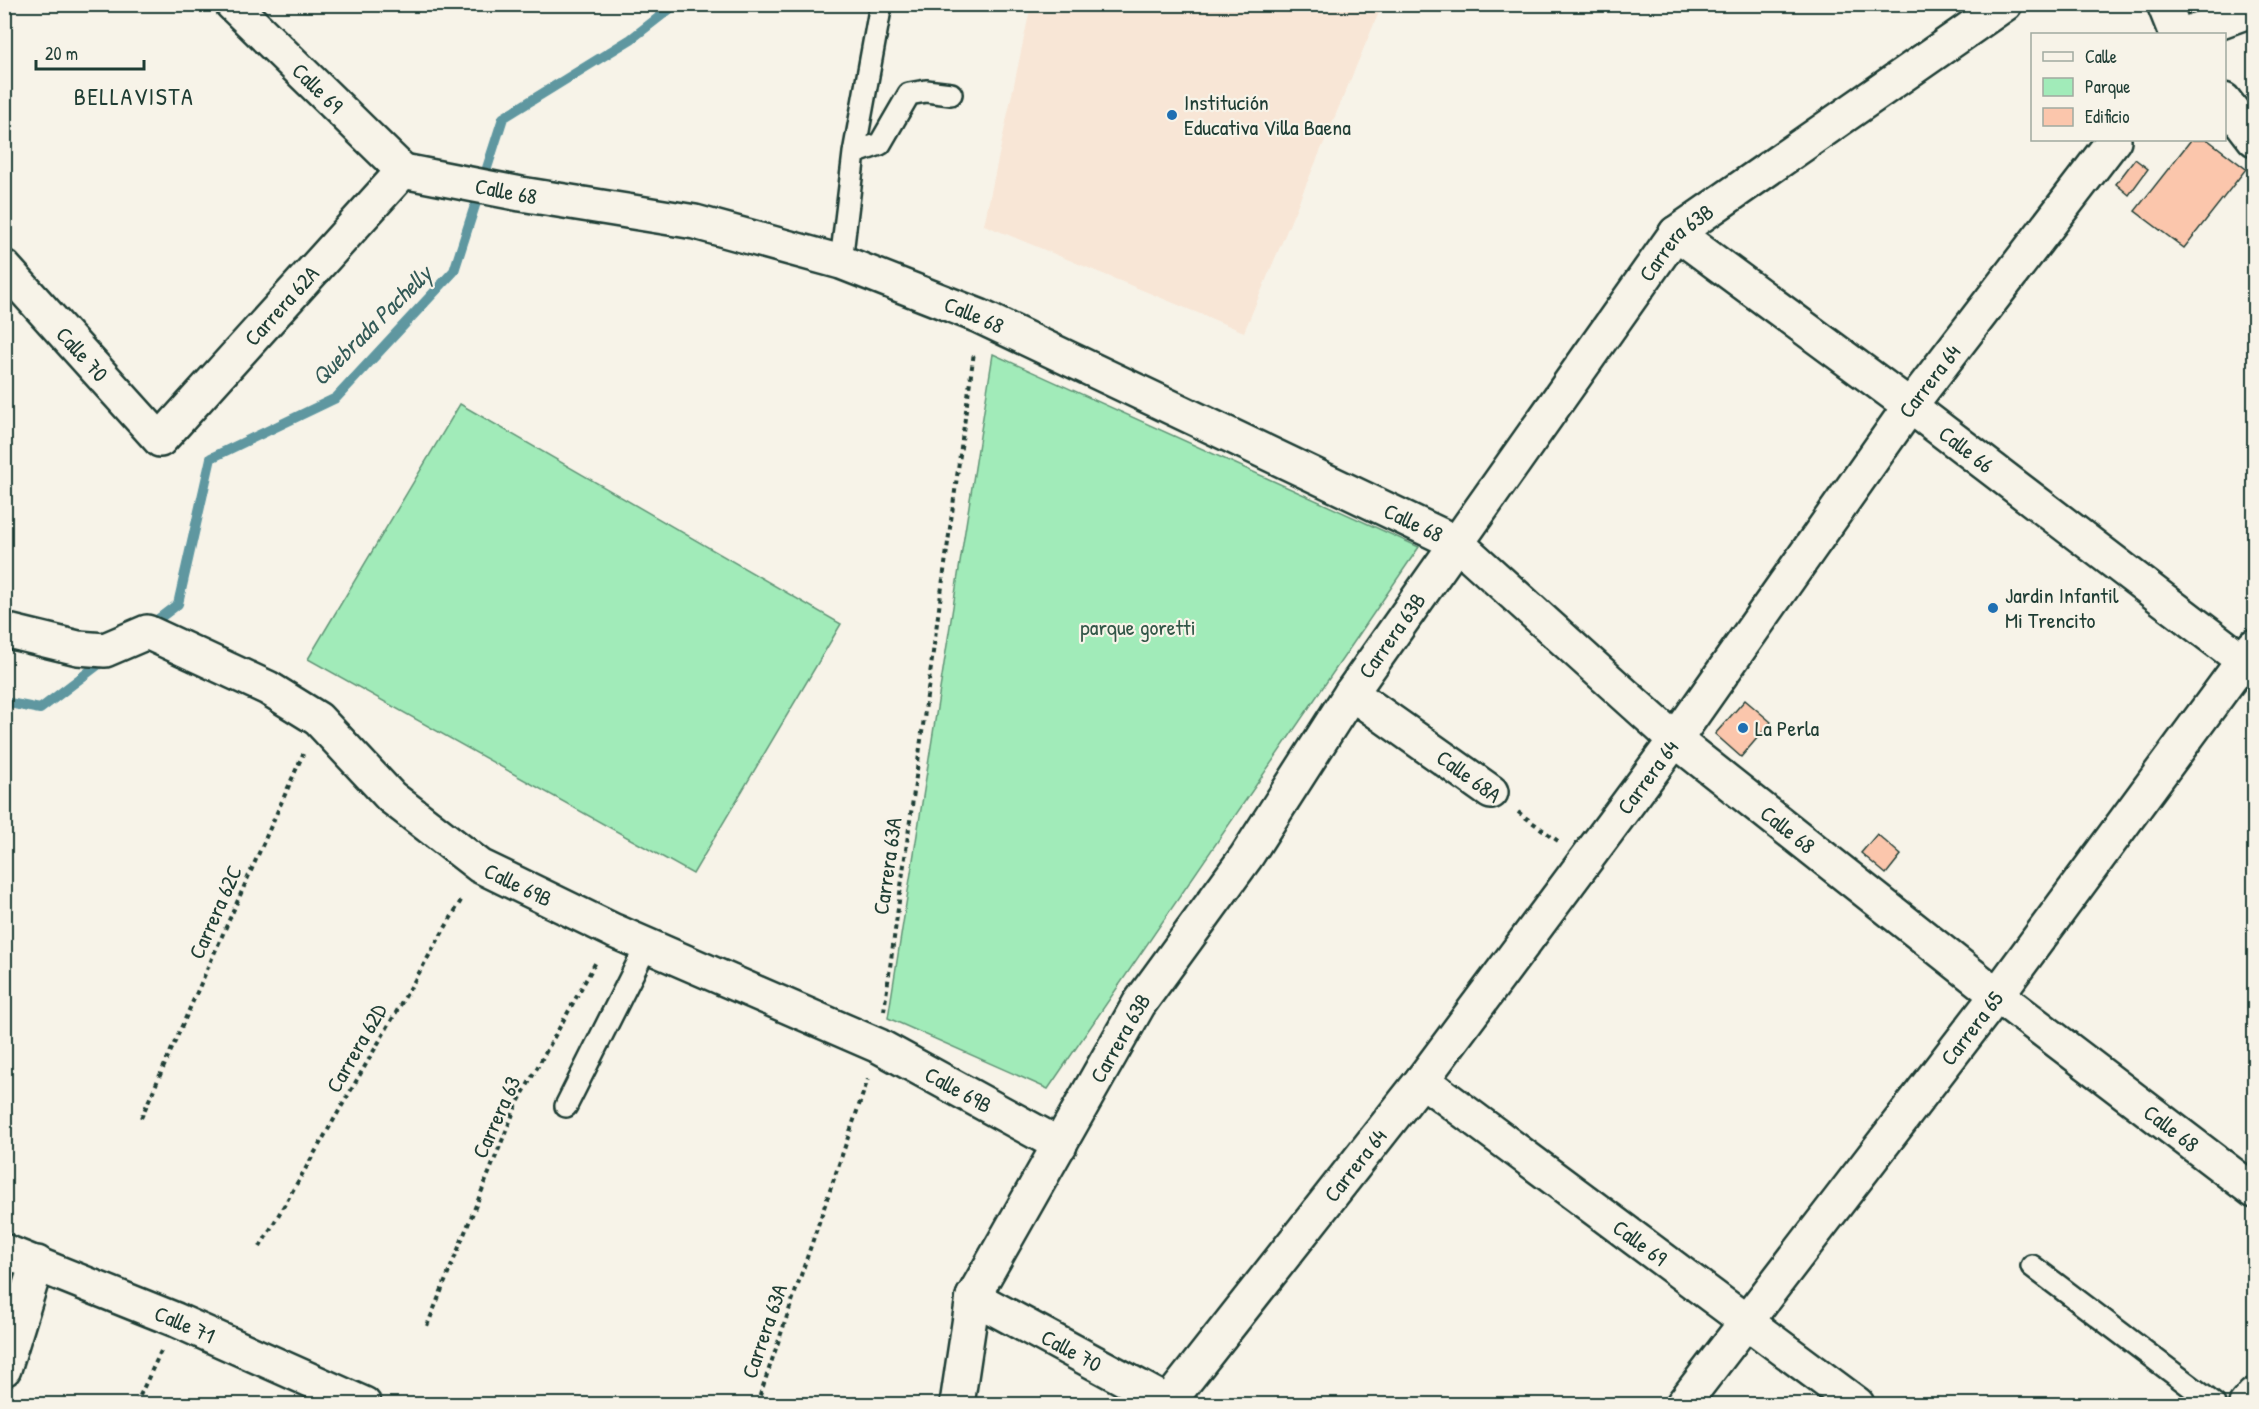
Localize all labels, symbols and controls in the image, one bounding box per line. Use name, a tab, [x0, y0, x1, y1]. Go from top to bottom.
scale bar	[36, 33, 144, 71]
legend	[2031, 33, 2226, 141]
text: 20 m	[45, 41, 78, 66]
text: Calle	[2085, 44, 2117, 69]
street label: Calle 69	[286, 56, 350, 120]
text: Parque	[2085, 74, 2130, 99]
district label: BELLAVISTA	[74, 80, 194, 112]
place label: Institución Educativa Villa Baena	[1184, 87, 1351, 142]
text: Edificio	[2085, 104, 2129, 129]
marker: Institución Educativa Villa Baena	[1165, 108, 1179, 122]
street label: Calle 68	[473, 170, 539, 211]
street label: Carrera 63B	[1631, 196, 1719, 287]
water label: Quebrada Pachelly	[304, 256, 441, 393]
street label: Carrera 62A	[237, 259, 326, 352]
street label: Calle 68	[940, 289, 1009, 341]
street label: Calle 70	[50, 320, 115, 388]
street label: Carrera 64	[1891, 338, 1967, 424]
street label: Calle 66	[1933, 419, 2000, 480]
street label: Calle 68	[1379, 495, 1448, 549]
place label: Jardin Infantil Mi Trencito	[2005, 580, 2119, 635]
street label: Carrera 63B	[1351, 587, 1432, 684]
marker: Jardin Infantil Mi Trencito	[1986, 601, 2000, 615]
park label: parque goretti	[1080, 612, 1196, 642]
place label: La Perla	[1755, 713, 1820, 743]
marker: La Perla	[1736, 721, 1750, 735]
street label: Carrera 64	[1610, 734, 1685, 820]
street label: Calle 68A	[1431, 742, 1508, 810]
street label: Calle 68	[1754, 798, 1822, 860]
street label: Carrera 63A	[865, 815, 909, 917]
street label: Calle 69B	[479, 855, 557, 914]
street label: Carrera 62C	[181, 860, 249, 964]
street label: Carrera 65	[1933, 985, 2010, 1072]
street label: Carrera 63B	[1083, 987, 1157, 1088]
street label: Carrera 62D	[318, 998, 394, 1098]
street label: Calle 69B	[920, 1059, 997, 1120]
street label: Carrera 63	[465, 1071, 527, 1163]
street label: Calle 68	[2137, 1097, 2205, 1159]
street label: Carrera 64	[1317, 1122, 1393, 1208]
street label: Calle 69	[1607, 1212, 1674, 1273]
street label: Carrera 63A	[734, 1280, 794, 1382]
street label: Calle 71	[150, 1298, 220, 1350]
street label: Calle 70	[1036, 1322, 1107, 1379]

